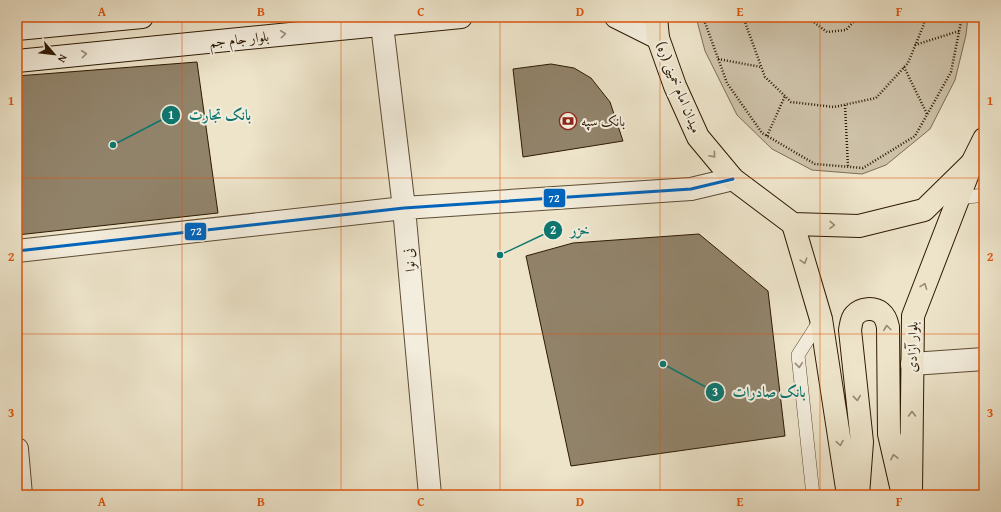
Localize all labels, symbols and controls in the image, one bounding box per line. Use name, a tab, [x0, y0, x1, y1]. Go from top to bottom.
text: A	[98, 2, 107, 21]
text: B	[257, 2, 265, 21]
text: C	[417, 2, 425, 21]
text: D	[576, 2, 584, 21]
text: E	[737, 2, 744, 21]
text: F	[896, 2, 903, 21]
street label: بلوار جام جم	[208, 26, 271, 56]
one-way arrow	[280, 30, 286, 39]
north arrow	[34, 34, 74, 74]
street label: میدان امام خمینی (ره)	[649, 38, 707, 137]
one-way arrow	[81, 50, 87, 59]
text: N	[54, 52, 72, 66]
text: 1	[8, 91, 14, 110]
text: 1	[987, 91, 993, 110]
callout: بانک تجارت	[161, 101, 259, 128]
text: بانک تجارت	[189, 104, 251, 125]
text: 1	[168, 106, 174, 123]
bank icon: بانک سپه	[558, 111, 578, 131]
place label: بانک سپه	[581, 111, 625, 131]
one-way arrow	[708, 150, 715, 157]
line badge: 72	[543, 188, 566, 208]
text: 72	[548, 190, 560, 206]
callout: خزر	[543, 216, 598, 243]
text: خزر	[568, 219, 590, 240]
text: 2	[550, 221, 556, 238]
one-way arrow	[829, 221, 835, 229]
line badge: 72	[184, 222, 207, 241]
text: 72	[190, 223, 202, 239]
text: 2	[8, 247, 15, 266]
street label: نی نوا	[398, 247, 420, 273]
text: 2	[987, 247, 994, 266]
one-way arrow	[799, 258, 808, 265]
one-way arrow	[920, 283, 928, 290]
street label: بلوار آزادی	[902, 321, 922, 373]
one-way arrow	[883, 324, 892, 331]
one-way arrow	[794, 362, 803, 368]
callout: بانک صادرات	[705, 378, 814, 405]
text: بانک صادرات	[732, 381, 806, 402]
text: 3	[712, 383, 718, 400]
one-way arrow	[853, 395, 862, 401]
text: 3	[8, 403, 14, 422]
text: 3	[987, 403, 993, 422]
one-way arrow	[908, 411, 916, 417]
one-way arrow	[835, 440, 844, 446]
one-way arrow	[891, 454, 899, 460]
text: A	[98, 492, 107, 511]
text: B	[257, 492, 265, 511]
text: C	[417, 492, 425, 511]
text: D	[576, 492, 584, 511]
text: E	[737, 492, 744, 511]
text: F	[896, 492, 903, 511]

